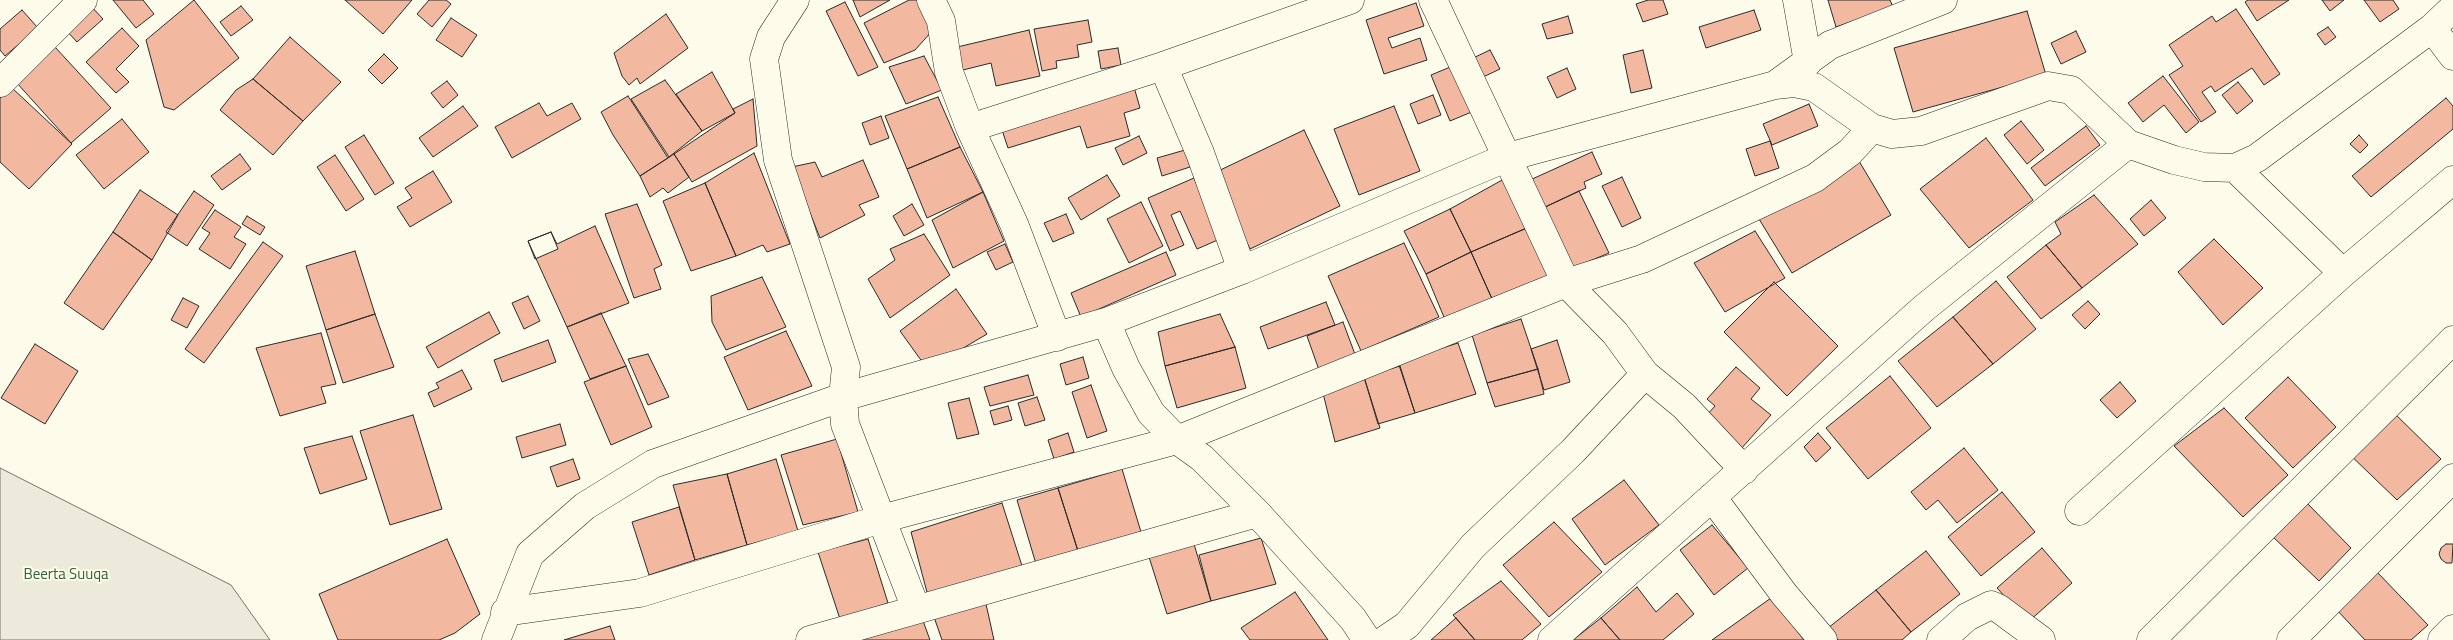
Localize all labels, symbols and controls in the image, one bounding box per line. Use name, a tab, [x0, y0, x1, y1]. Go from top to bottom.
park label: Beerta Suuqa	[23, 566, 109, 584]

